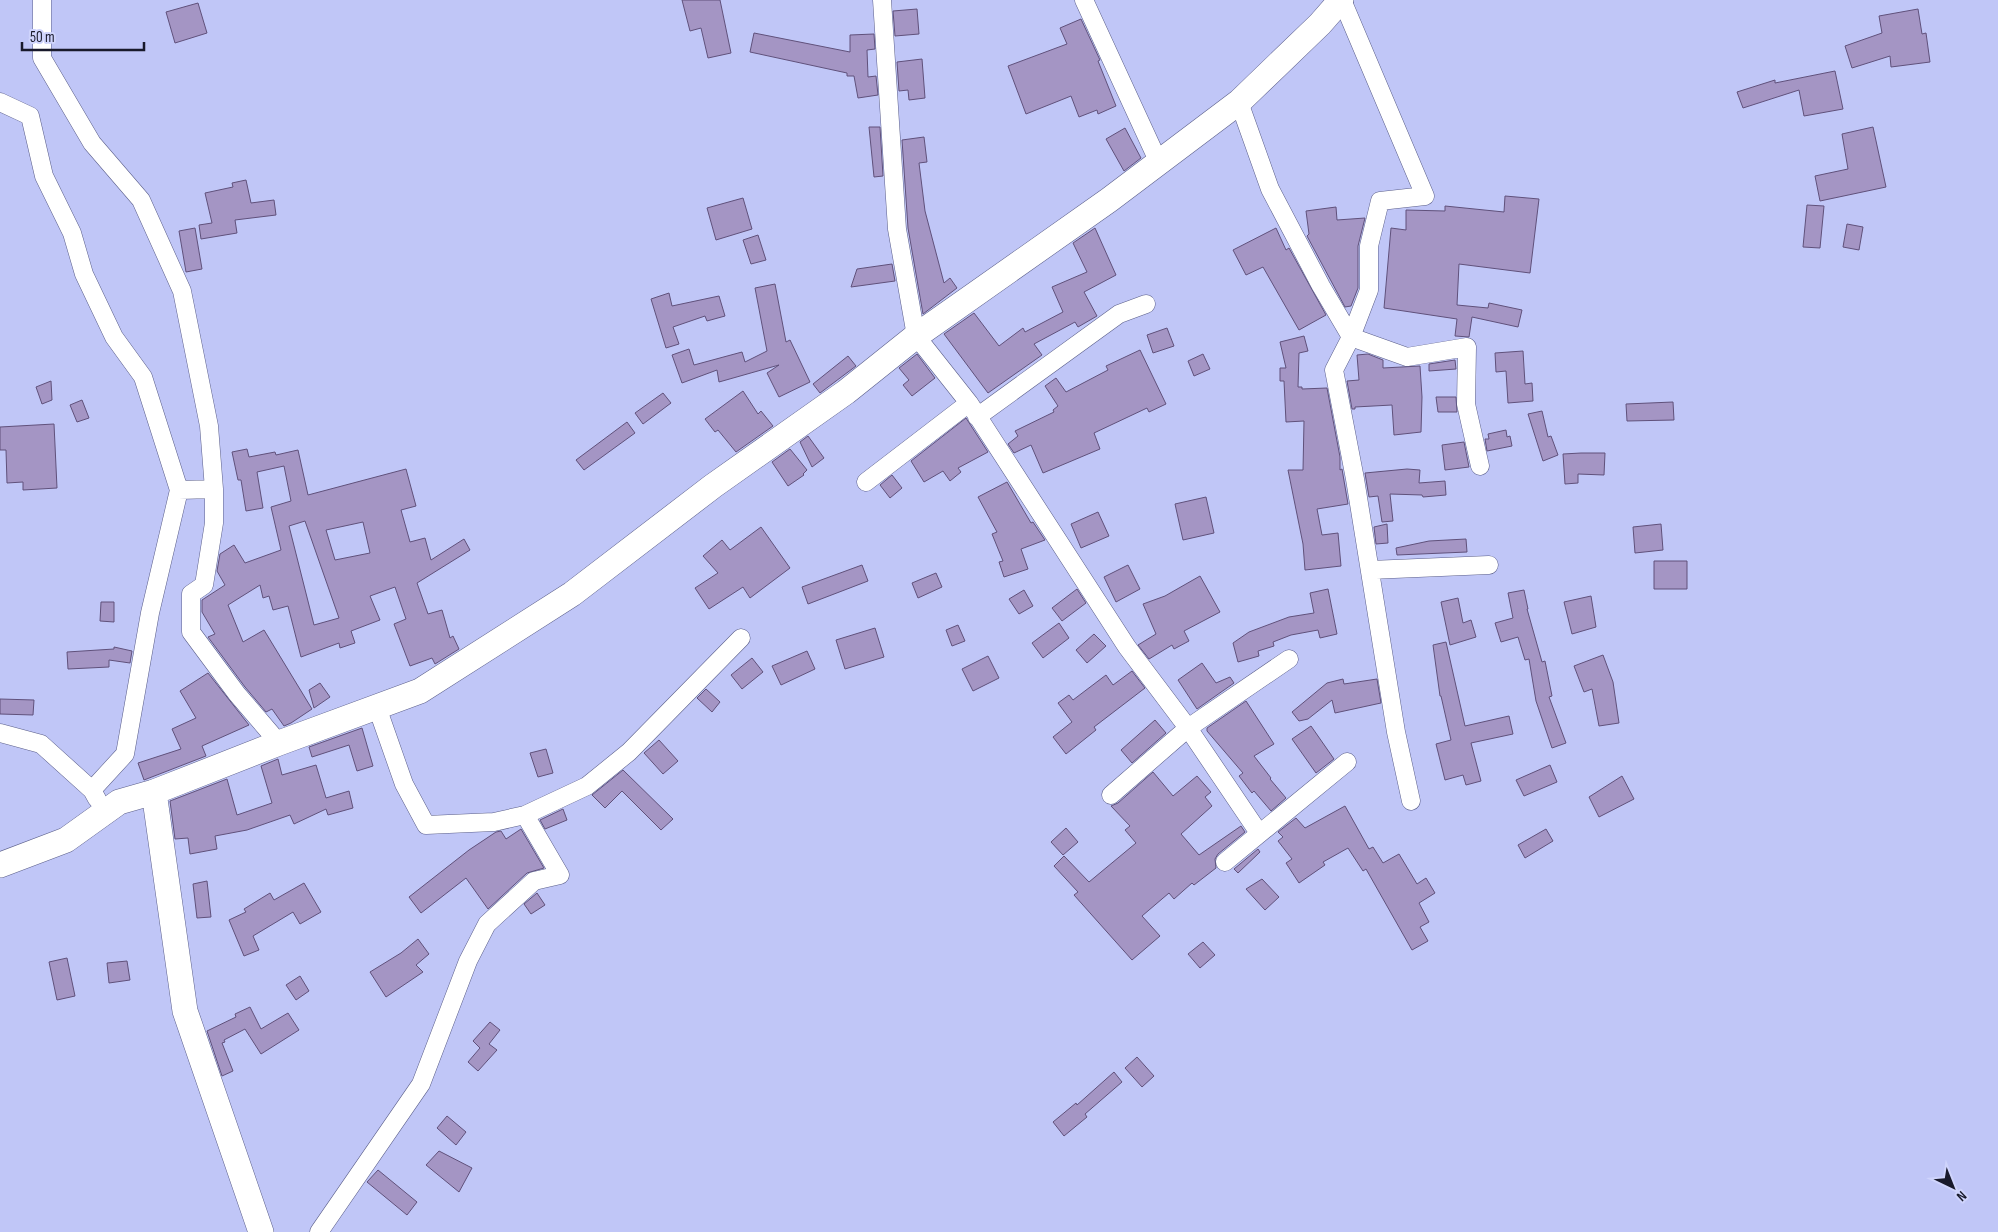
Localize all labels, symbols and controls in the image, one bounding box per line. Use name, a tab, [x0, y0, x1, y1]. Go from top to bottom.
scale bar	[22, 20, 145, 52]
text: 50 m	[30, 28, 55, 47]
north arrow	[1928, 1162, 1978, 1212]
text: N	[1953, 1187, 1970, 1205]

